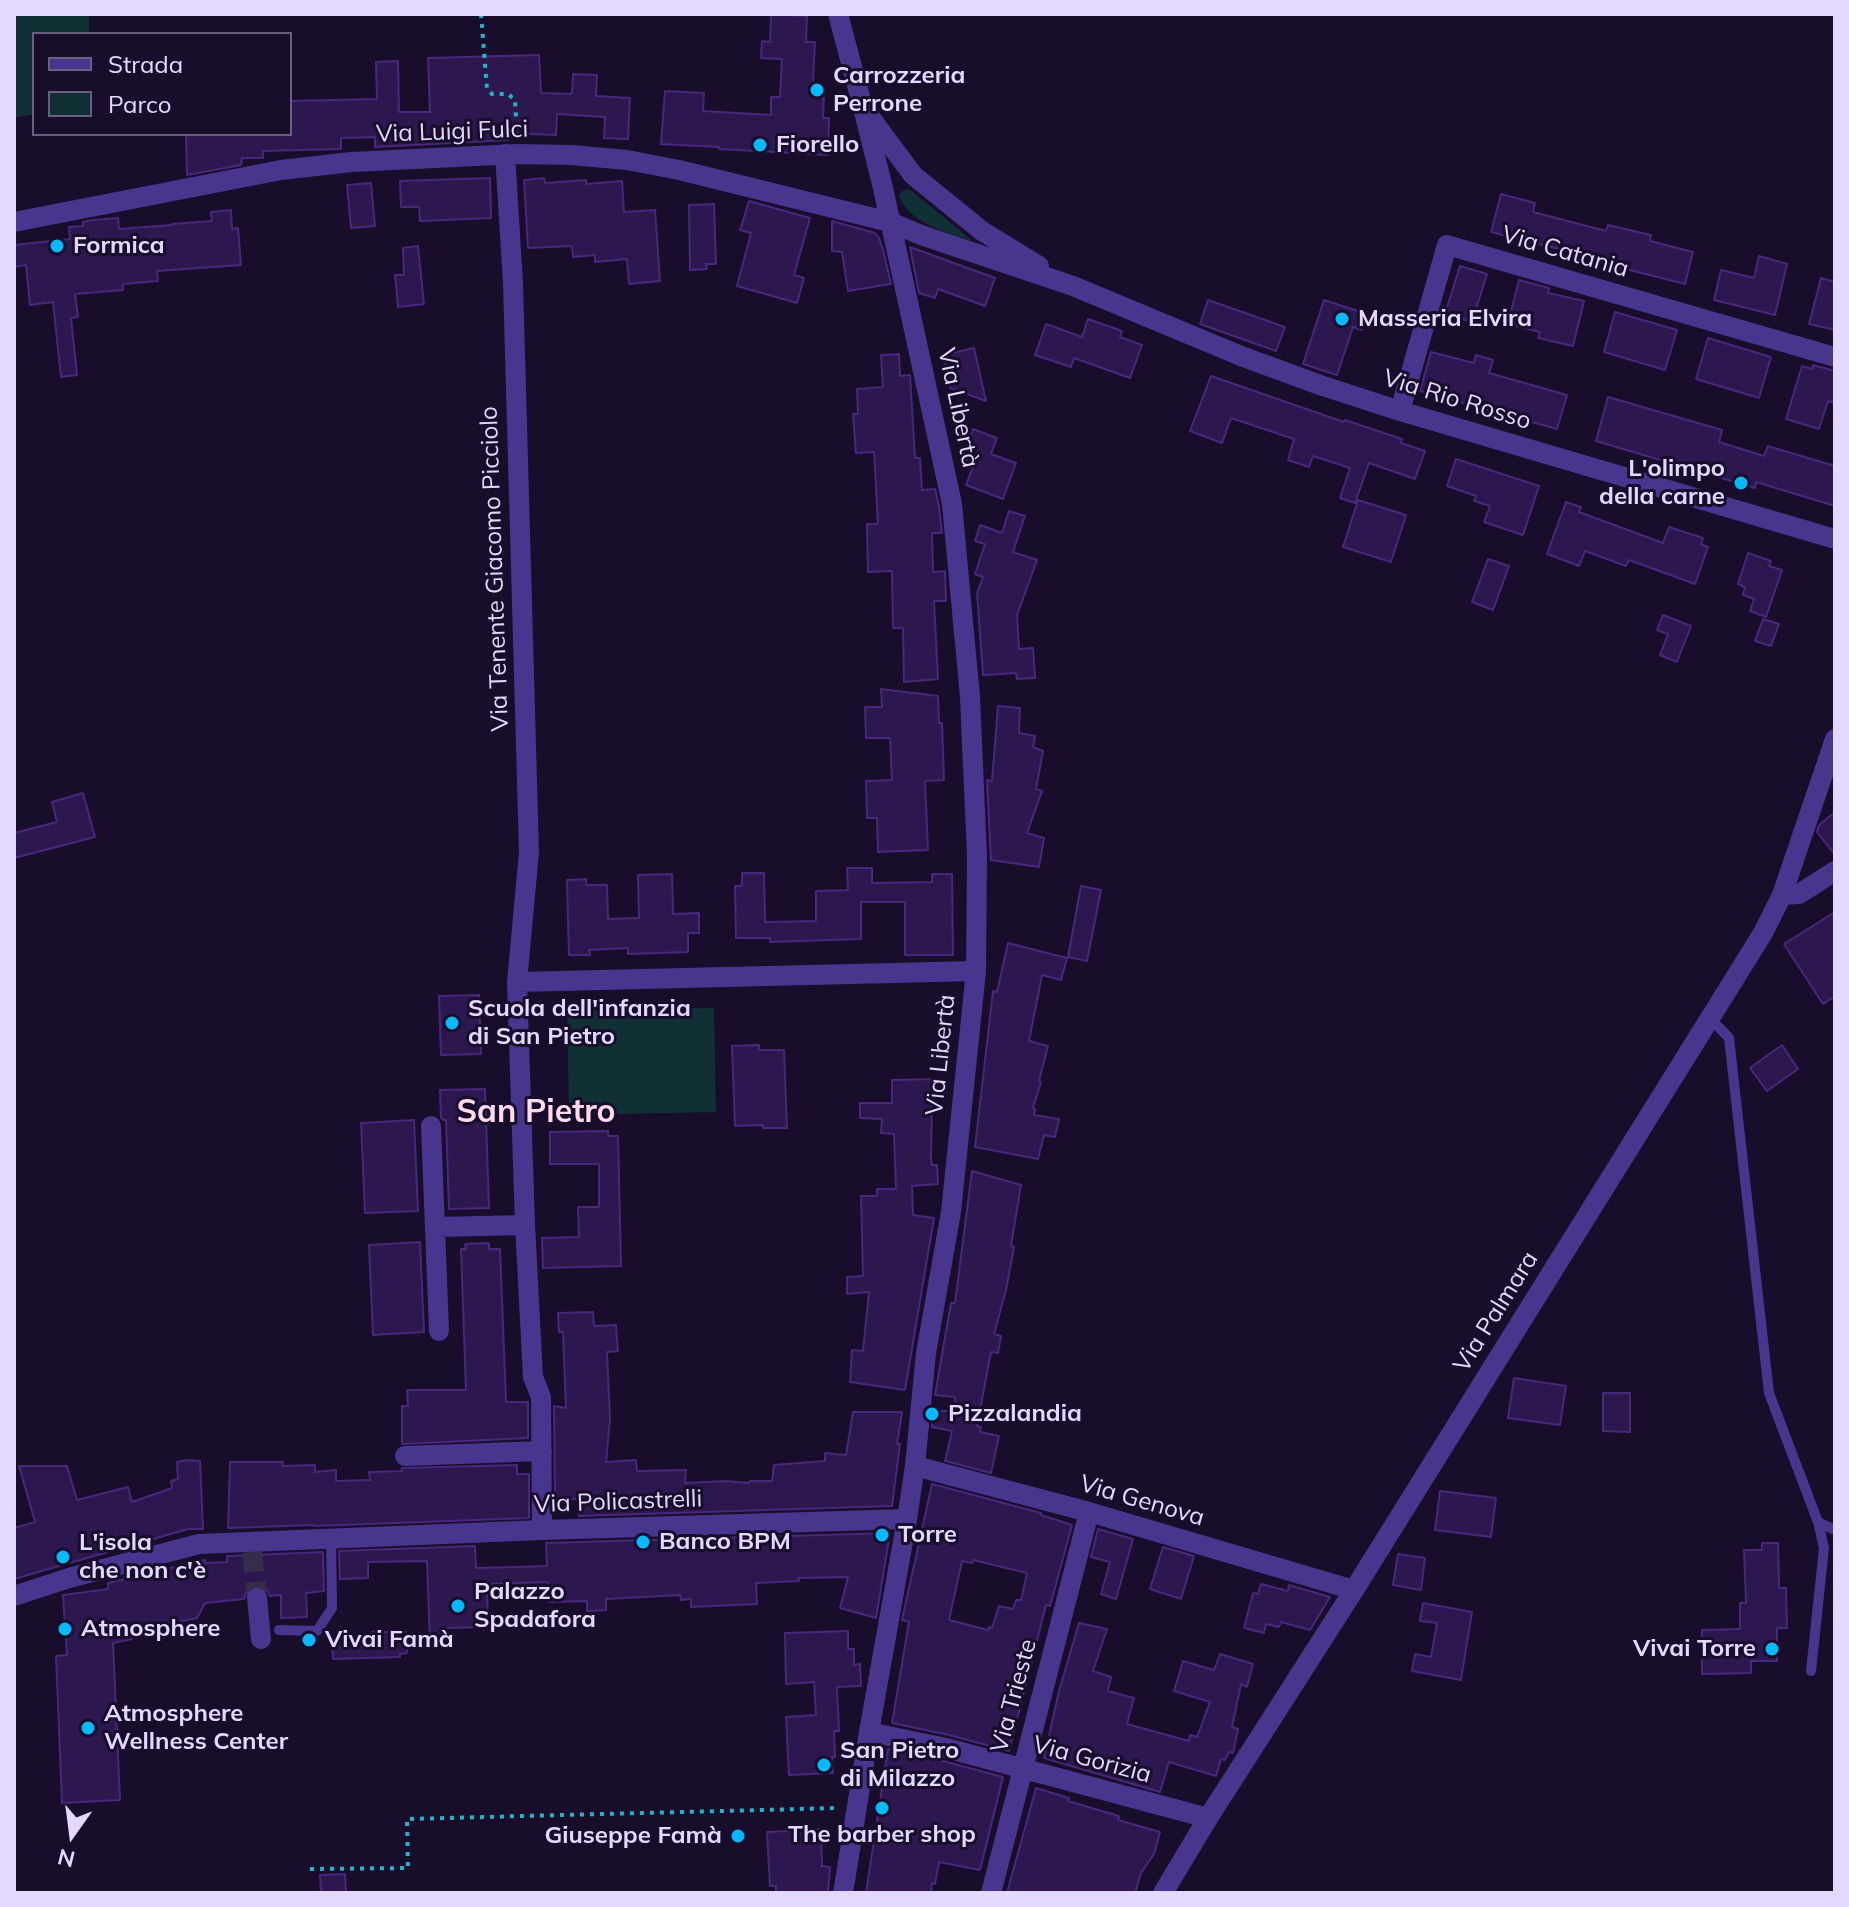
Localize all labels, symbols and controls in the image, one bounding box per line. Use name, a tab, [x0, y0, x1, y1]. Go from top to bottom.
legend	[32, 32, 292, 136]
text: Strada	[108, 49, 183, 79]
place label: Carrozzeria Perrone	[833, 62, 965, 118]
marker: Carrozzeria Perrone	[808, 81, 826, 99]
text: Parco	[108, 89, 171, 119]
street label: Via Luigi Fulci	[375, 115, 529, 149]
place label: Fiorello	[776, 131, 859, 159]
marker: Fiorello	[751, 136, 769, 154]
street label: Via Catania	[1498, 220, 1632, 284]
place label: Formica	[73, 232, 165, 260]
marker: Formica	[48, 237, 66, 255]
place label: Masseria Elvira	[1358, 305, 1532, 333]
marker: Masseria Elvira	[1333, 310, 1351, 328]
street label: Via Libertà	[931, 346, 985, 470]
street label: Via Rio Rosso	[1380, 364, 1534, 436]
street label: Via Tenente Giacomo Picciolo	[475, 406, 515, 732]
place label: L'olimpo della carne	[1599, 455, 1725, 511]
marker: L'olimpo della carne	[1732, 474, 1750, 492]
street label: Via Libertà	[920, 993, 962, 1117]
place label: Scuola dell'infanzia di San Pietro	[468, 995, 691, 1051]
marker: Scuola dell'infanzia di San Pietro	[443, 1014, 461, 1032]
district label: San Pietro	[456, 1093, 616, 1131]
street label: Via Palmara	[1448, 1246, 1544, 1378]
place label: Pizzalandia	[948, 1400, 1082, 1428]
marker: Pizzalandia	[923, 1405, 941, 1423]
street label: Via Genova	[1076, 1469, 1208, 1533]
street label: Via Policastrelli	[533, 1485, 703, 1519]
place label: Torre	[898, 1521, 957, 1549]
marker: Torre	[873, 1526, 891, 1544]
place label: Banco BPM	[659, 1528, 791, 1556]
place label: L'isola che non c'è	[79, 1529, 206, 1585]
marker: Banco BPM	[634, 1533, 652, 1551]
marker: L'isola che non c'è	[54, 1548, 72, 1566]
place label: Palazzo Spadafora	[474, 1578, 596, 1634]
marker: Palazzo Spadafora	[449, 1597, 467, 1615]
place label: Atmosphere	[81, 1615, 220, 1643]
marker: Atmosphere	[56, 1620, 74, 1638]
place label: Vivai Famà	[325, 1626, 454, 1654]
marker: Vivai Famà	[300, 1631, 318, 1649]
place label: Vivai Torre	[1633, 1635, 1756, 1663]
street label: Via Trieste	[985, 1636, 1043, 1756]
marker: Vivai Torre	[1763, 1640, 1781, 1658]
place label: Atmosphere Wellness Center	[104, 1700, 288, 1756]
marker: Atmosphere Wellness Center	[79, 1719, 97, 1737]
street label: Via Gorizia	[1030, 1730, 1154, 1790]
place label: San Pietro di Milazzo	[840, 1737, 959, 1793]
marker: San Pietro di Milazzo	[815, 1756, 833, 1774]
north arrow	[32, 1795, 112, 1875]
marker: The barber shop	[873, 1799, 891, 1817]
place label: The barber shop	[788, 1821, 976, 1849]
place label: Giuseppe Famà	[544, 1822, 722, 1850]
marker: Giuseppe Famà	[729, 1827, 747, 1845]
text: N	[55, 1843, 78, 1874]

